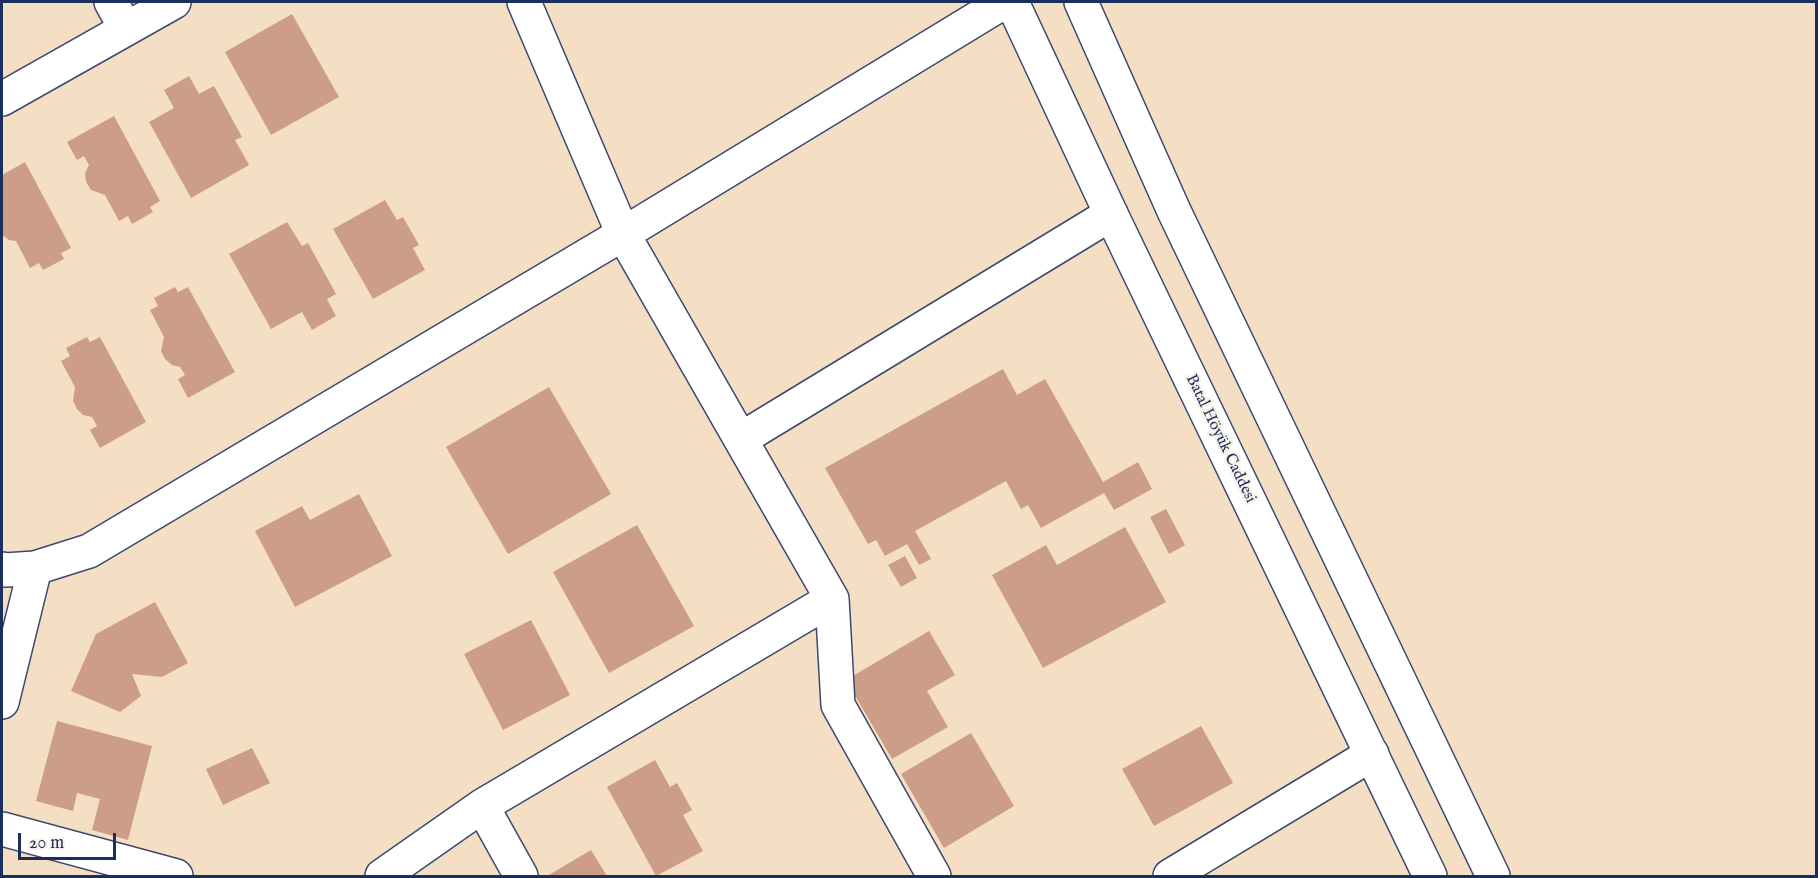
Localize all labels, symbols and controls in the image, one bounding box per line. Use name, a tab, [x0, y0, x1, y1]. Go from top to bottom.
street label: Batal Höyük Caddesi	[1181, 372, 1259, 506]
scale bar	[21, 821, 118, 859]
text: 20 m	[29, 832, 64, 855]

